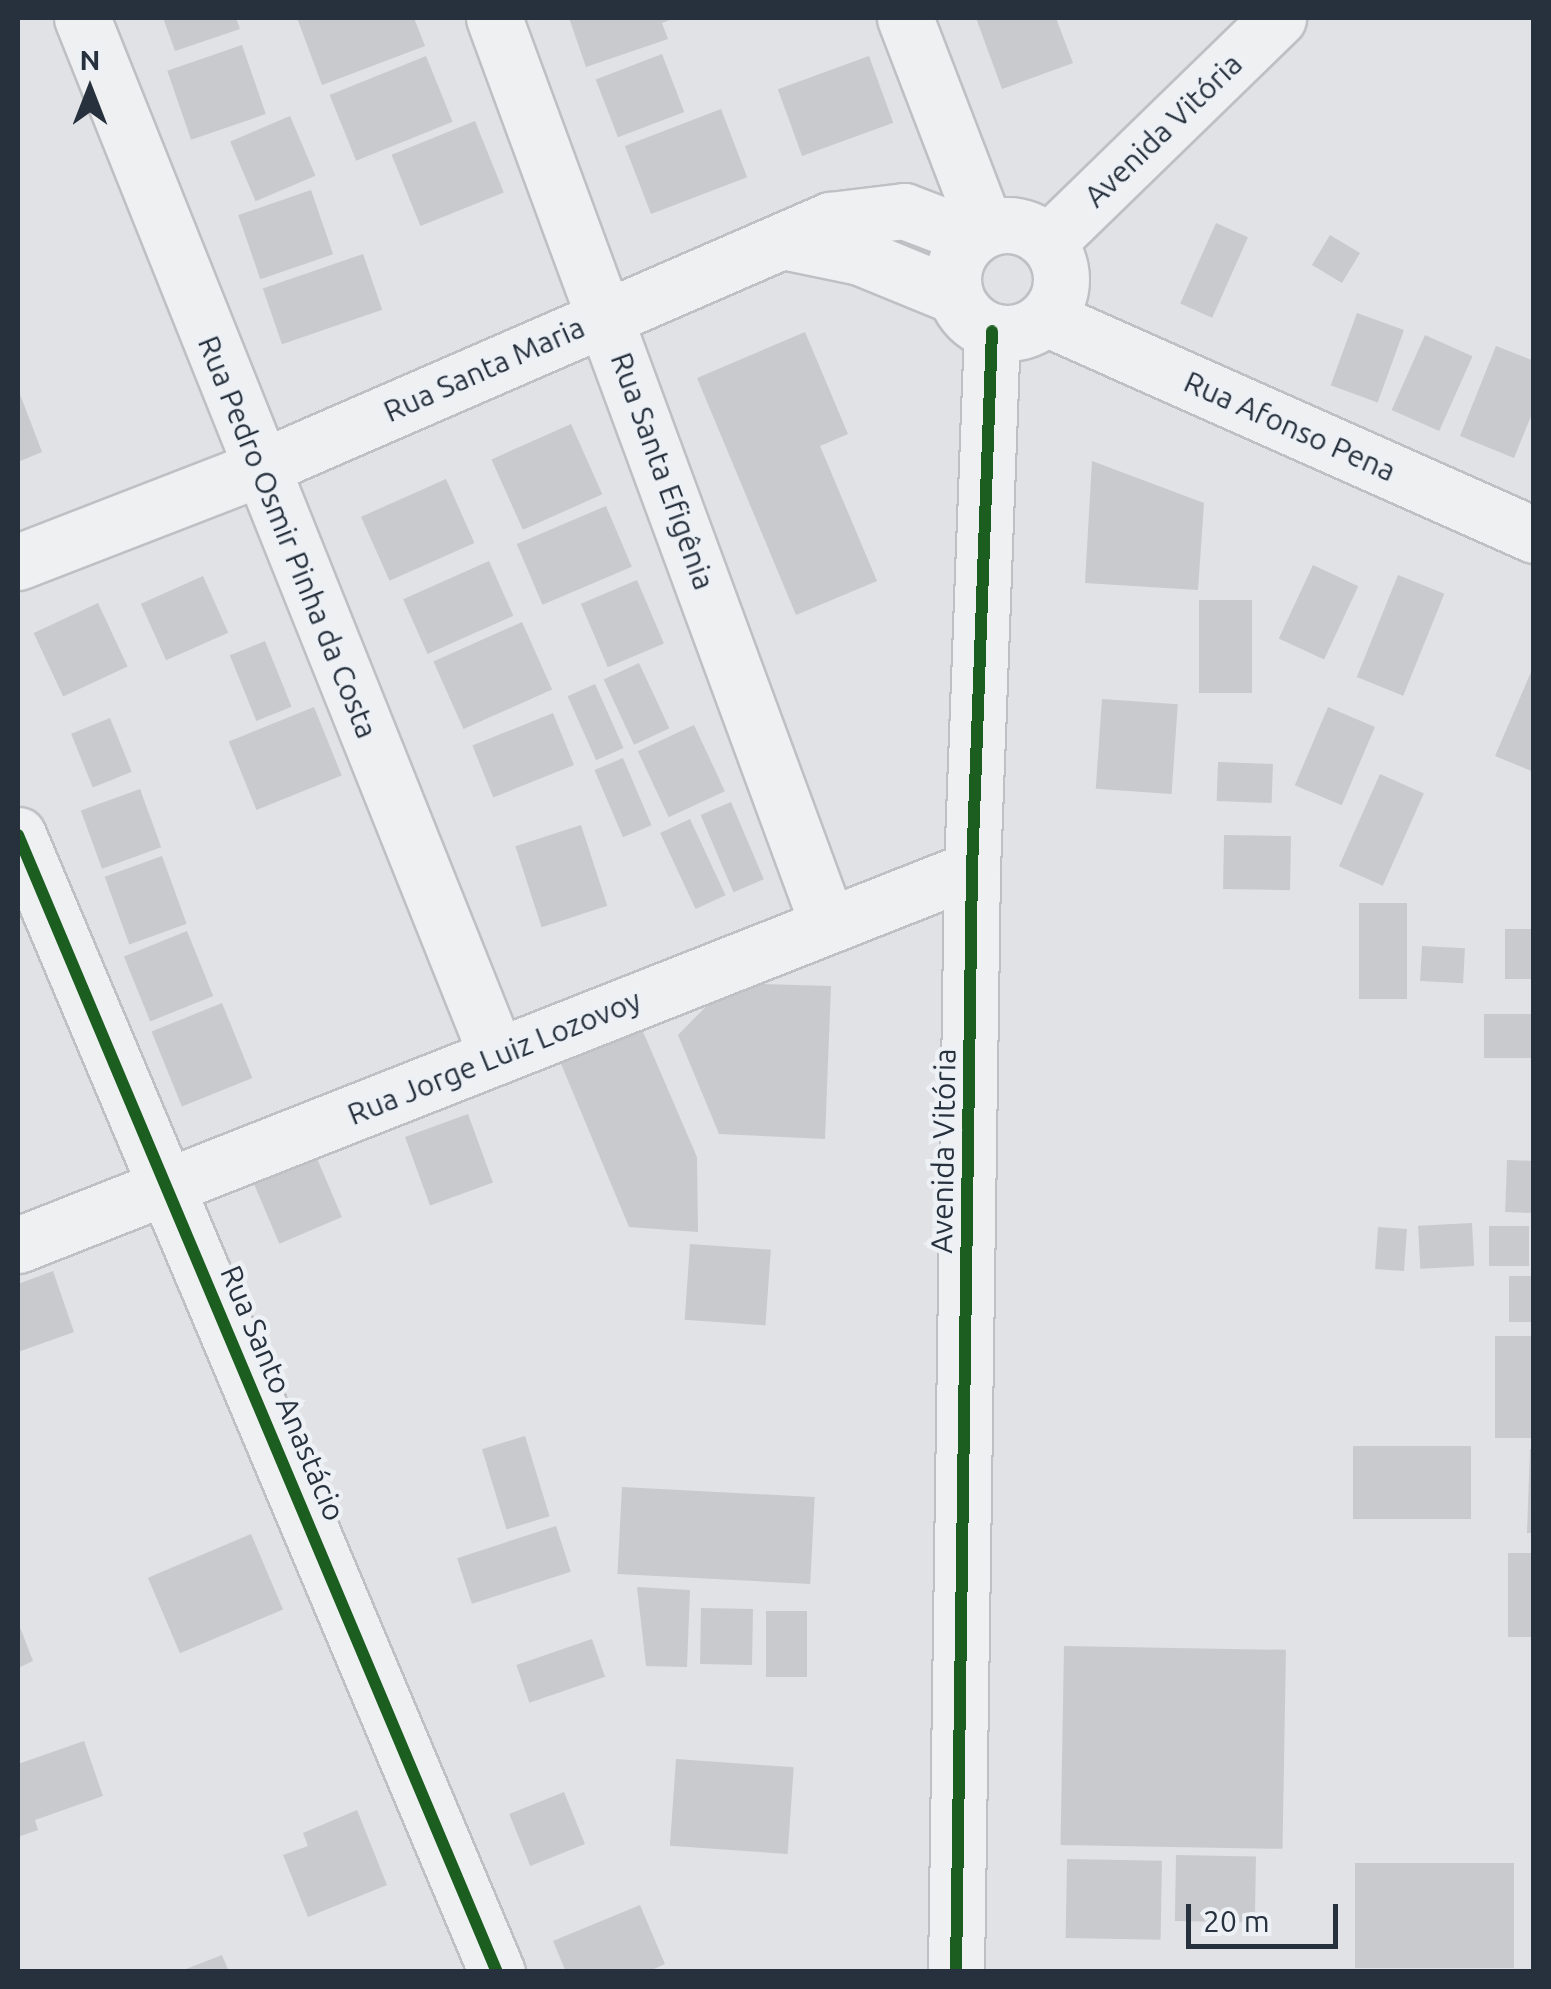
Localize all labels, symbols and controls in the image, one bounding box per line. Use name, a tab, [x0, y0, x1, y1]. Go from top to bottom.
north arrow	[40, 40, 140, 140]
text: N	[80, 44, 100, 75]
street label: Avenida Vitória	[1077, 46, 1249, 214]
street label: Rua Santa Maria	[378, 309, 590, 429]
street label: Rua Pedro Osmir Pinha da Costa	[191, 331, 385, 743]
street label: Rua Santa Efigênia	[603, 348, 723, 594]
street label: Rua Afonso Pena	[1179, 363, 1401, 489]
street label: Rua Jorge Luiz Lozovoy	[342, 982, 646, 1132]
street label: Avenida Vitória	[923, 1048, 963, 1254]
street label: Rua Santo Anastácio	[213, 1260, 353, 1526]
scale bar	[1191, 1884, 1344, 1946]
text: 20 m	[1203, 1904, 1270, 1938]

